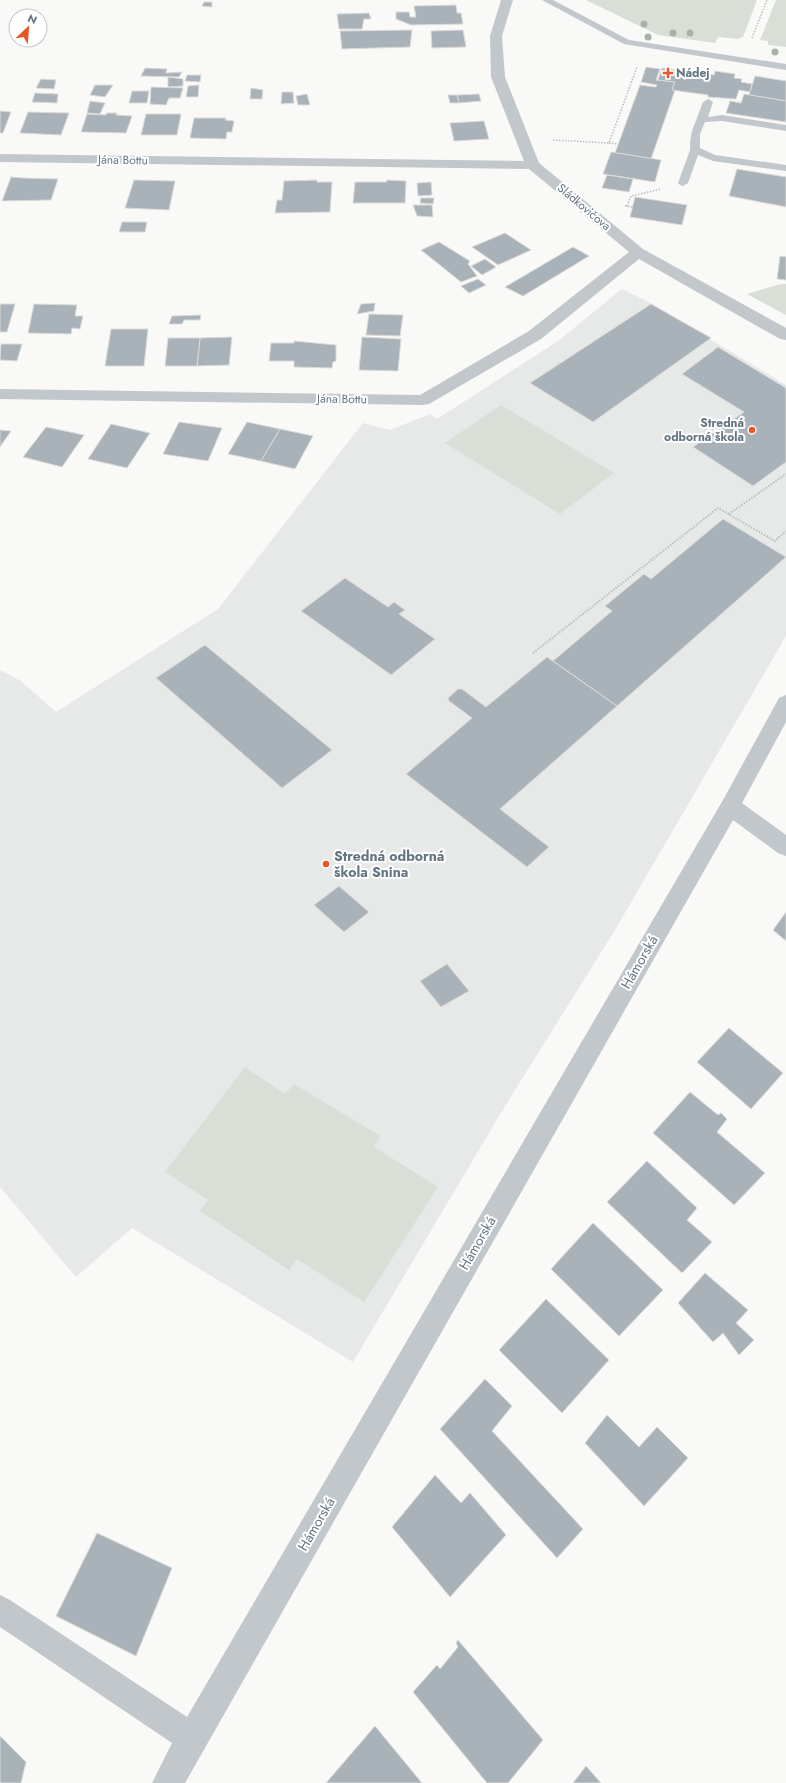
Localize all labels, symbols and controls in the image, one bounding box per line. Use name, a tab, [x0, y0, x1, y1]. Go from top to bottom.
north arrow	[8, 8, 48, 48]
text: N	[25, 10, 40, 28]
place label: Nádej	[676, 64, 710, 82]
marker: Nádej	[663, 68, 673, 78]
street label: Jána Bottu	[96, 151, 148, 169]
street label: Sládkovičova	[553, 179, 615, 235]
street label: Jána Bottu	[315, 390, 367, 408]
place label: Stredná odborná škola	[664, 414, 744, 446]
marker: Stredná odborná škola	[747, 425, 757, 435]
place label: Stredná odborná škola Snina	[334, 846, 445, 882]
marker: Stredná odborná škola Snina	[321, 859, 331, 869]
street label: Hámorská	[616, 932, 662, 992]
street label: Hámorská	[454, 1213, 500, 1273]
street label: Hámorská	[293, 1494, 339, 1554]

